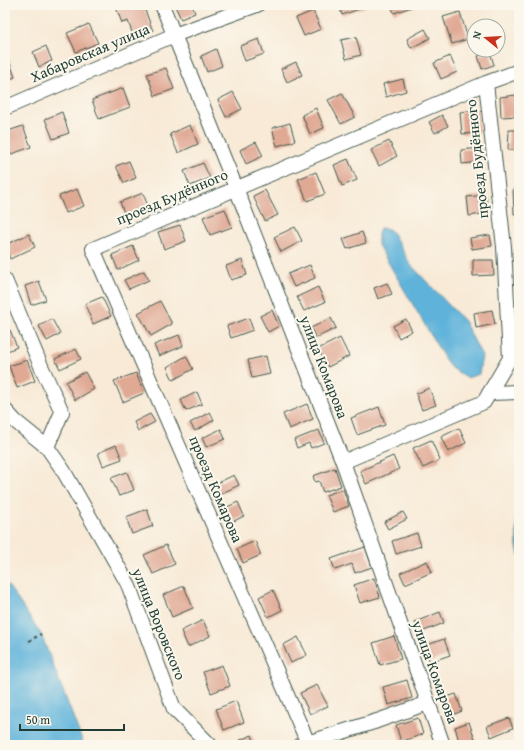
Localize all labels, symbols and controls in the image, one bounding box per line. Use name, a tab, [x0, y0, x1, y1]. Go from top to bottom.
street label: Хабаровская улица	[27, 18, 153, 87]
north arrow	[466, 18, 506, 58]
text: N	[468, 28, 485, 41]
street label: проезд Будённого	[460, 98, 493, 220]
street label: проезд Будённого	[113, 163, 231, 230]
street label: улица Комарова	[295, 311, 354, 422]
street label: проезд Комарова	[184, 432, 249, 546]
street label: улица Воровского	[127, 564, 192, 683]
street label: улица Комарова	[407, 616, 464, 727]
scale bar	[20, 706, 124, 732]
text: 50 m	[26, 711, 50, 728]

